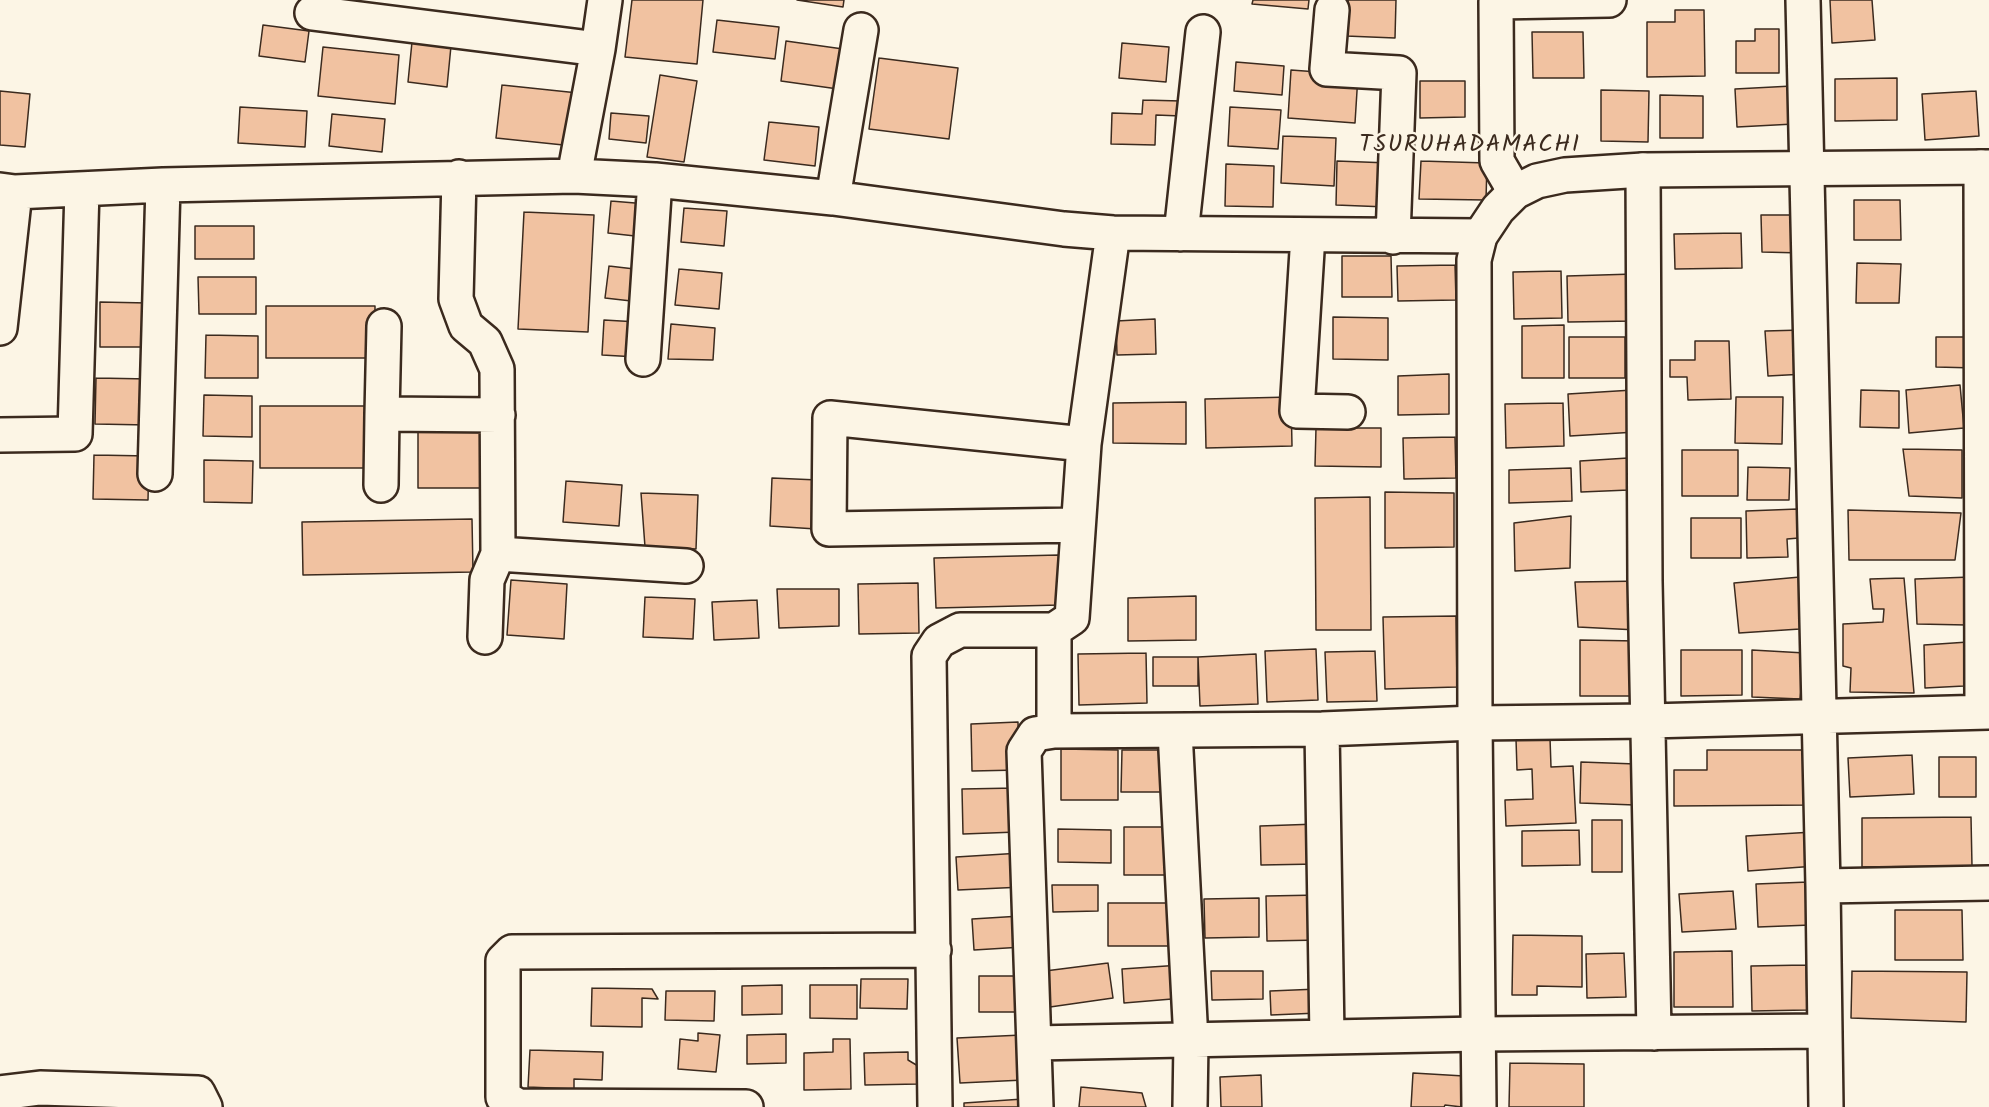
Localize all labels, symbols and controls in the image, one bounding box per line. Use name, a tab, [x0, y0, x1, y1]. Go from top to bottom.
district label: TSURUHADAMACHI	[1359, 133, 1581, 161]

